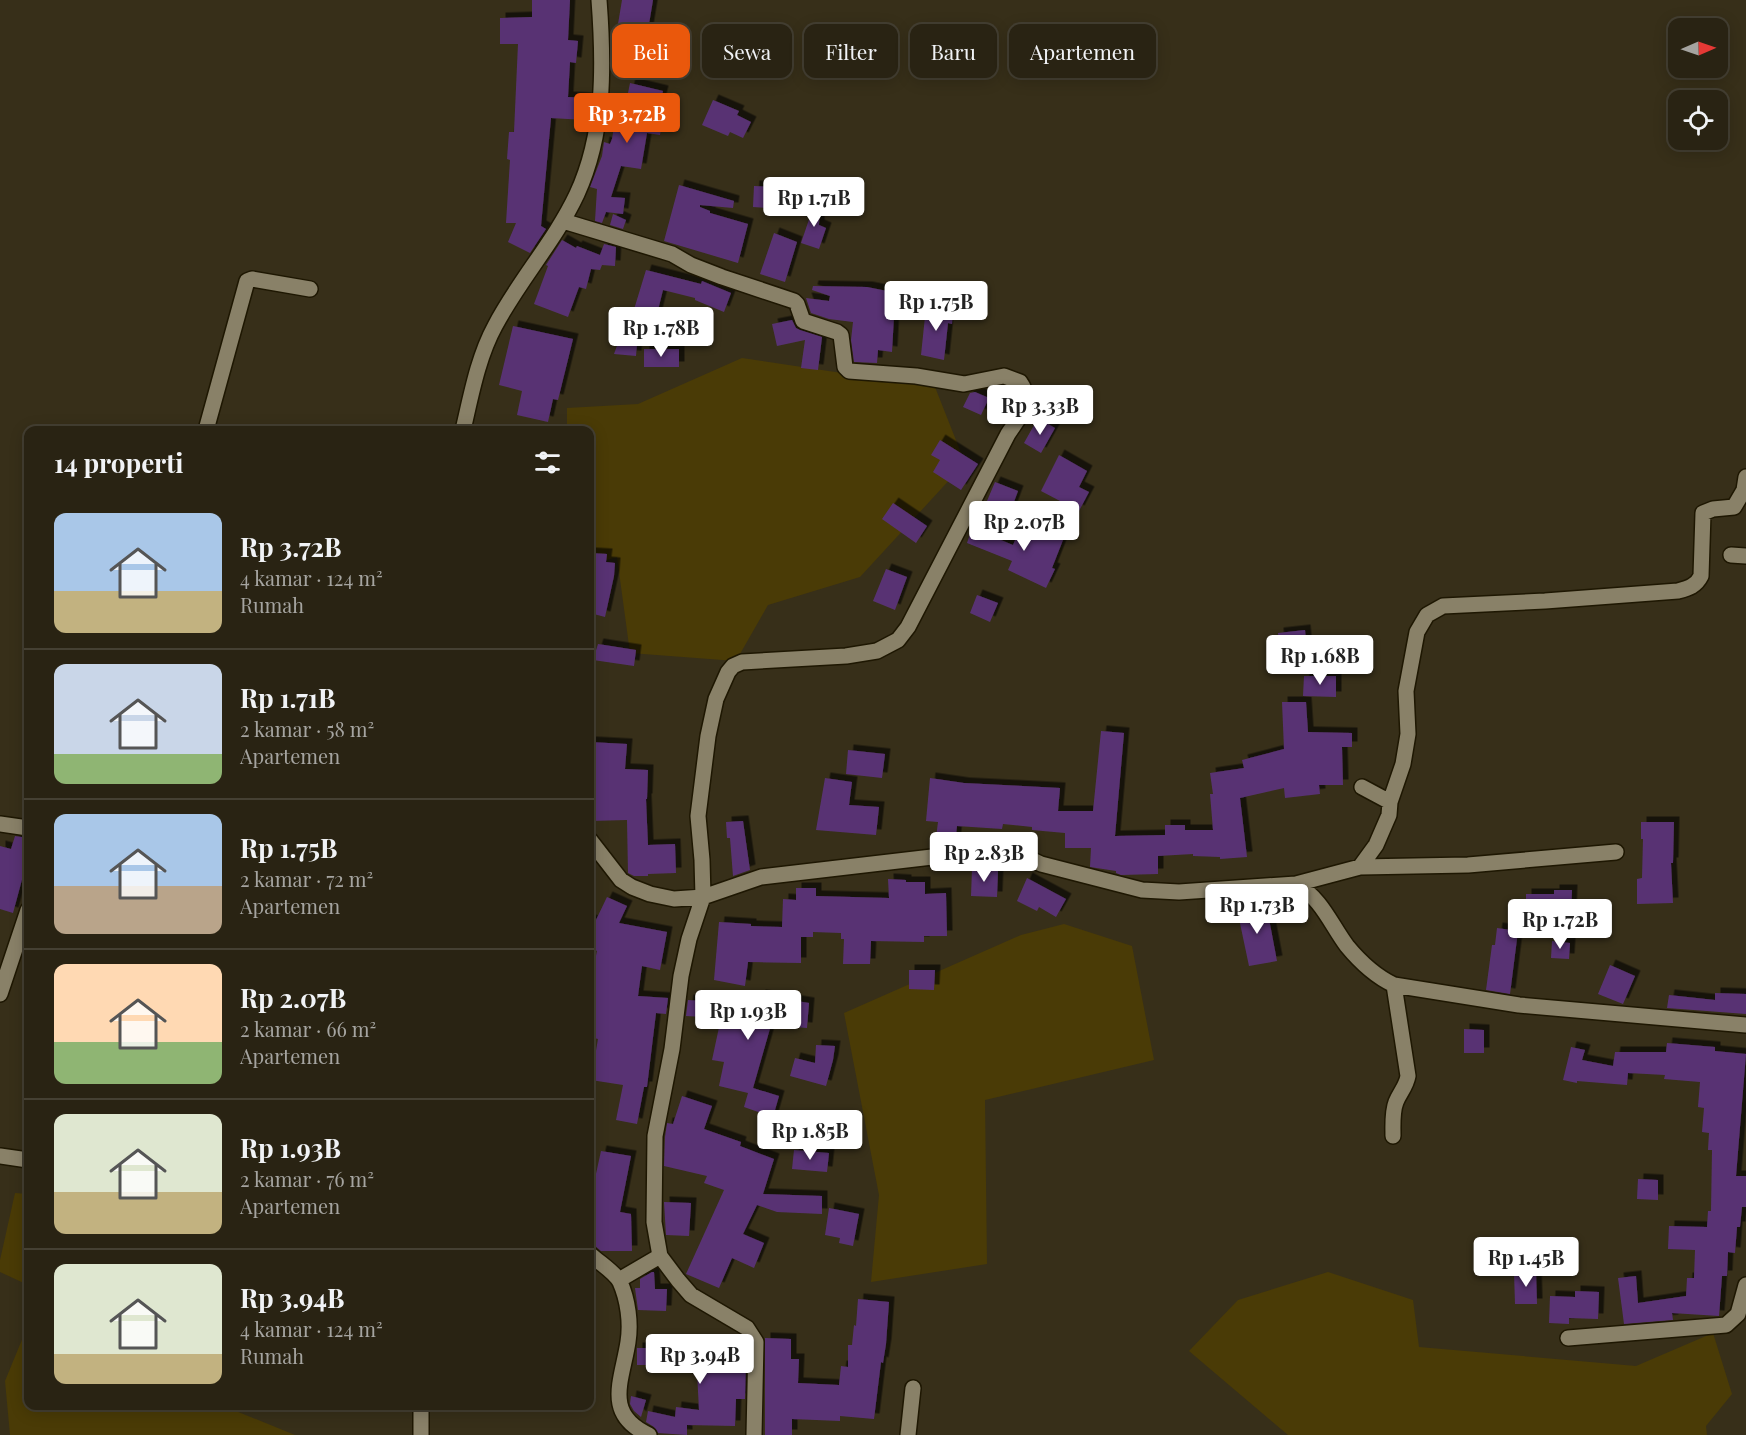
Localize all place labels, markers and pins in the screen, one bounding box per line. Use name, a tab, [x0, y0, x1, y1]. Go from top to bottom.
pin: Rp 3.72B	[565, 93, 689, 144]
pin: Rp 1.71B	[752, 177, 876, 228]
pin: Rp 1.75B	[874, 281, 998, 332]
pin: Rp 1.78B	[599, 307, 723, 358]
pin: Rp 3.33B	[978, 385, 1102, 436]
pin: Rp 2.07B	[962, 501, 1086, 552]
pin: Rp 1.68B	[1258, 635, 1382, 686]
pin: Rp 2.83B	[922, 832, 1046, 883]
pin: Rp 1.73B	[1195, 884, 1319, 935]
pin: Rp 1.72B	[1498, 899, 1622, 950]
pin: Rp 1.93B	[686, 990, 810, 1041]
pin: Rp 1.85B	[748, 1110, 872, 1161]
pin: Rp 1.45B	[1464, 1237, 1588, 1288]
pin: Rp 3.94B	[638, 1334, 762, 1385]

